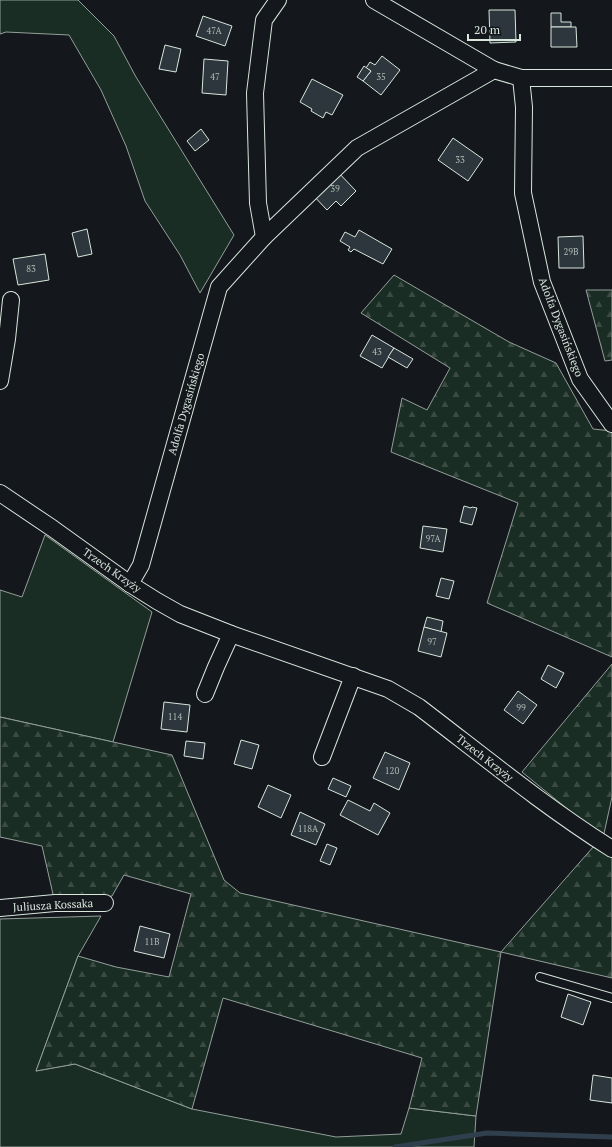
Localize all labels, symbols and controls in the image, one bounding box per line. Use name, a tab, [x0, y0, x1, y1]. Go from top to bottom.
scale bar	[468, 16, 520, 42]
text: 20 m	[474, 22, 501, 37]
house number: 47A	[206, 25, 222, 37]
house number: 47	[210, 71, 220, 83]
house number: 35	[376, 71, 386, 83]
house number: 33	[455, 154, 465, 166]
house number: 39	[330, 183, 340, 195]
house number: 29B	[563, 246, 579, 258]
house number: 83	[26, 263, 36, 275]
street label: Adolfa Dygasińskiego	[536, 275, 586, 379]
house number: 43	[372, 346, 382, 358]
street label: Adolfa Dygasińskiego	[165, 351, 207, 457]
house number: 97A	[425, 533, 441, 545]
street label: Trzech Krzyży	[80, 545, 144, 596]
house number: 97	[427, 636, 437, 648]
house number: 99	[516, 702, 526, 714]
house number: 114	[168, 711, 182, 723]
street label: Trzech Krzyży	[454, 731, 517, 785]
house number: 120	[385, 765, 399, 777]
house number: 118A	[298, 823, 319, 835]
street label: Juliusza Kossaka	[13, 896, 94, 914]
house number: 11B	[144, 936, 160, 948]

